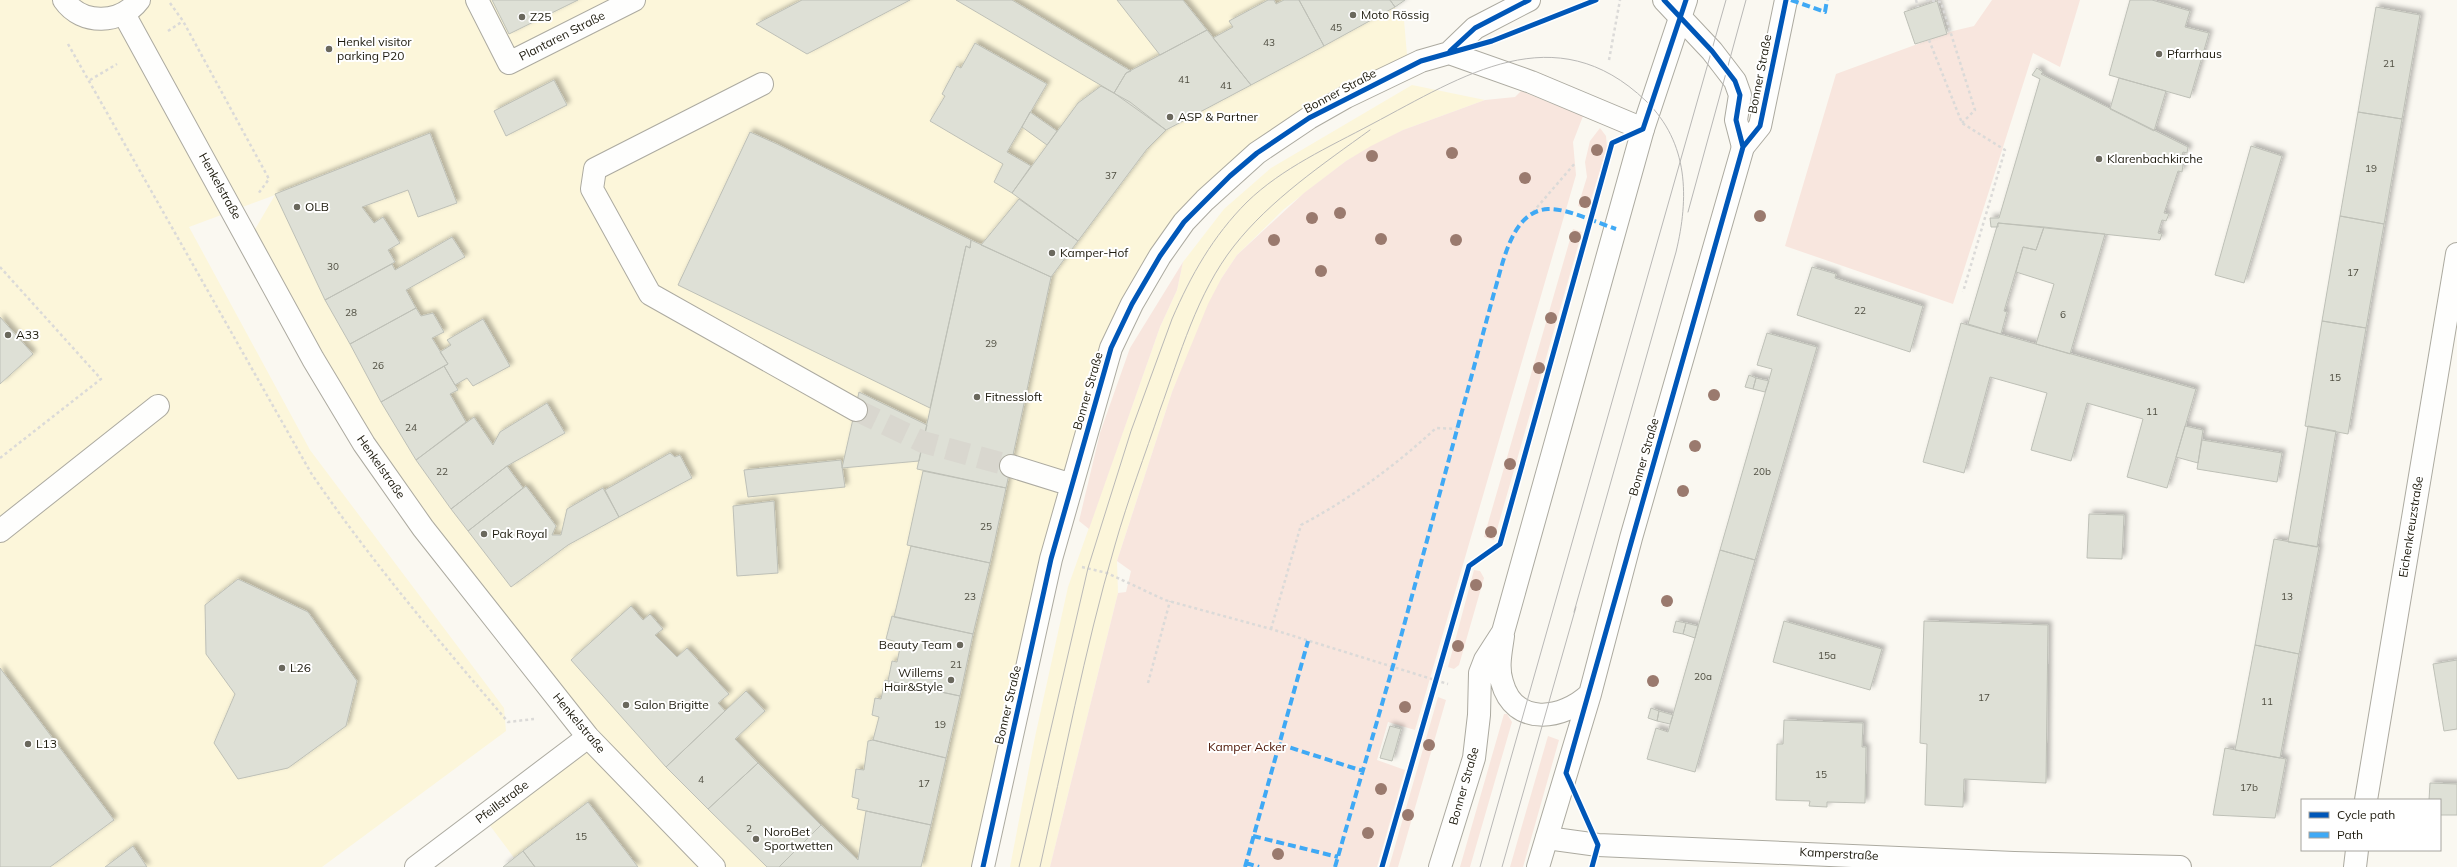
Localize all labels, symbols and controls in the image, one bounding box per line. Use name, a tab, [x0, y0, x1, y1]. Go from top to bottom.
street label: Plantaren Straße	[516, 7, 607, 64]
place label: Moto Rössig	[1361, 7, 1429, 22]
place label: Z25	[530, 9, 552, 24]
marker: Moto Rössig	[1348, 10, 1358, 20]
marker: Z25	[517, 12, 527, 22]
house number: 45	[1330, 21, 1342, 34]
street label: Bonner Straße	[1744, 33, 1775, 115]
place label: Henkel visitor parking P20	[337, 34, 412, 63]
house number: 43	[1263, 36, 1275, 49]
marker: Henkel visitor parking P20	[324, 44, 334, 54]
place label: Pfarrhaus	[2167, 46, 2222, 61]
marker: Pfarrhaus	[2154, 49, 2164, 59]
house number: 21	[2383, 57, 2395, 70]
street label: Bonner Straße	[1301, 65, 1379, 116]
house number: 41	[1178, 73, 1190, 86]
house number: 41	[1220, 79, 1232, 92]
place label: ASP & Partner	[1178, 109, 1259, 124]
marker: ASP & Partner	[1165, 112, 1175, 122]
street label: Henkelstraße	[196, 150, 245, 222]
place label: Klarenbachkirche	[2107, 151, 2203, 166]
marker: Klarenbachkirche	[2094, 154, 2104, 164]
house number: 19	[2365, 162, 2377, 175]
house number: 37	[1105, 169, 1117, 182]
place label: OLB	[305, 199, 329, 214]
marker: OLB	[292, 202, 302, 212]
place label: Kamper-Hof	[1060, 245, 1129, 260]
marker: Kamper-Hof	[1047, 248, 1057, 258]
house number: 30	[327, 260, 339, 273]
house number: 17	[2347, 266, 2359, 279]
house number: 22	[1854, 304, 1866, 317]
house number: 28	[345, 306, 357, 319]
house number: 6	[2060, 308, 2066, 321]
place label: A33	[16, 327, 39, 342]
marker: A33	[3, 330, 13, 340]
house number: 29	[985, 337, 997, 350]
street label: Bonner Straße	[1069, 350, 1106, 432]
house number: 26	[372, 359, 384, 372]
house number: 15	[2329, 371, 2341, 384]
place label: Fitnessloft	[985, 389, 1042, 404]
marker: Fitnessloft	[972, 392, 982, 402]
house number: 11	[2146, 405, 2158, 418]
street label: Bonner Straße	[1625, 416, 1662, 498]
house number: 24	[405, 421, 417, 434]
street label: Henkelstraße	[354, 432, 409, 501]
house number: 22	[436, 465, 448, 478]
house number: 20b	[1753, 465, 1771, 478]
street label: Eichenkreuzstraße	[2395, 475, 2426, 579]
house number: 25	[980, 520, 992, 533]
place label: Pak Royal	[492, 526, 547, 541]
marker: Pak Royal	[479, 529, 489, 539]
house number: 23	[964, 590, 976, 603]
house number: 13	[2281, 590, 2293, 603]
place label: Beauty Team	[879, 637, 952, 652]
marker: Beauty Team	[955, 640, 965, 650]
house number: 15a	[1818, 649, 1836, 662]
house number: 21	[950, 658, 962, 671]
place label: L26	[290, 660, 311, 675]
marker: L26	[277, 663, 287, 673]
street label: Bonner Straße	[991, 664, 1024, 746]
place label: Willems Hair&Style	[884, 665, 943, 694]
house number: 20a	[1694, 670, 1712, 683]
marker: Willems Hair&Style	[946, 675, 956, 685]
street label: Henkelstraße	[550, 690, 609, 756]
house number: 17	[1978, 691, 1990, 704]
house number: 11	[2261, 695, 2273, 708]
place label: Salon Brigitte	[634, 697, 709, 712]
marker: Salon Brigitte	[621, 700, 631, 710]
house number: 19	[934, 718, 946, 731]
place label: L13	[36, 736, 57, 751]
marker: L13	[23, 739, 33, 749]
park label: Kamper Acker	[1208, 739, 1287, 754]
street label: Bonner Straße	[1445, 745, 1482, 827]
house number: 15	[1815, 768, 1827, 781]
house number: 4	[698, 773, 704, 786]
street label: Pfeillstraße	[472, 777, 531, 826]
house number: 17	[918, 777, 930, 790]
house number: 17b	[2240, 781, 2258, 794]
legend	[2301, 799, 2441, 851]
text: Cycle path	[2337, 807, 2395, 822]
house number: 2	[746, 822, 752, 835]
place label: NoroBet Sportwetten	[764, 824, 833, 853]
text: Path	[2337, 827, 2363, 842]
house number: 15	[575, 830, 587, 843]
marker: NoroBet Sportwetten	[751, 834, 761, 844]
street label: Kamperstraße	[1799, 844, 1879, 863]

